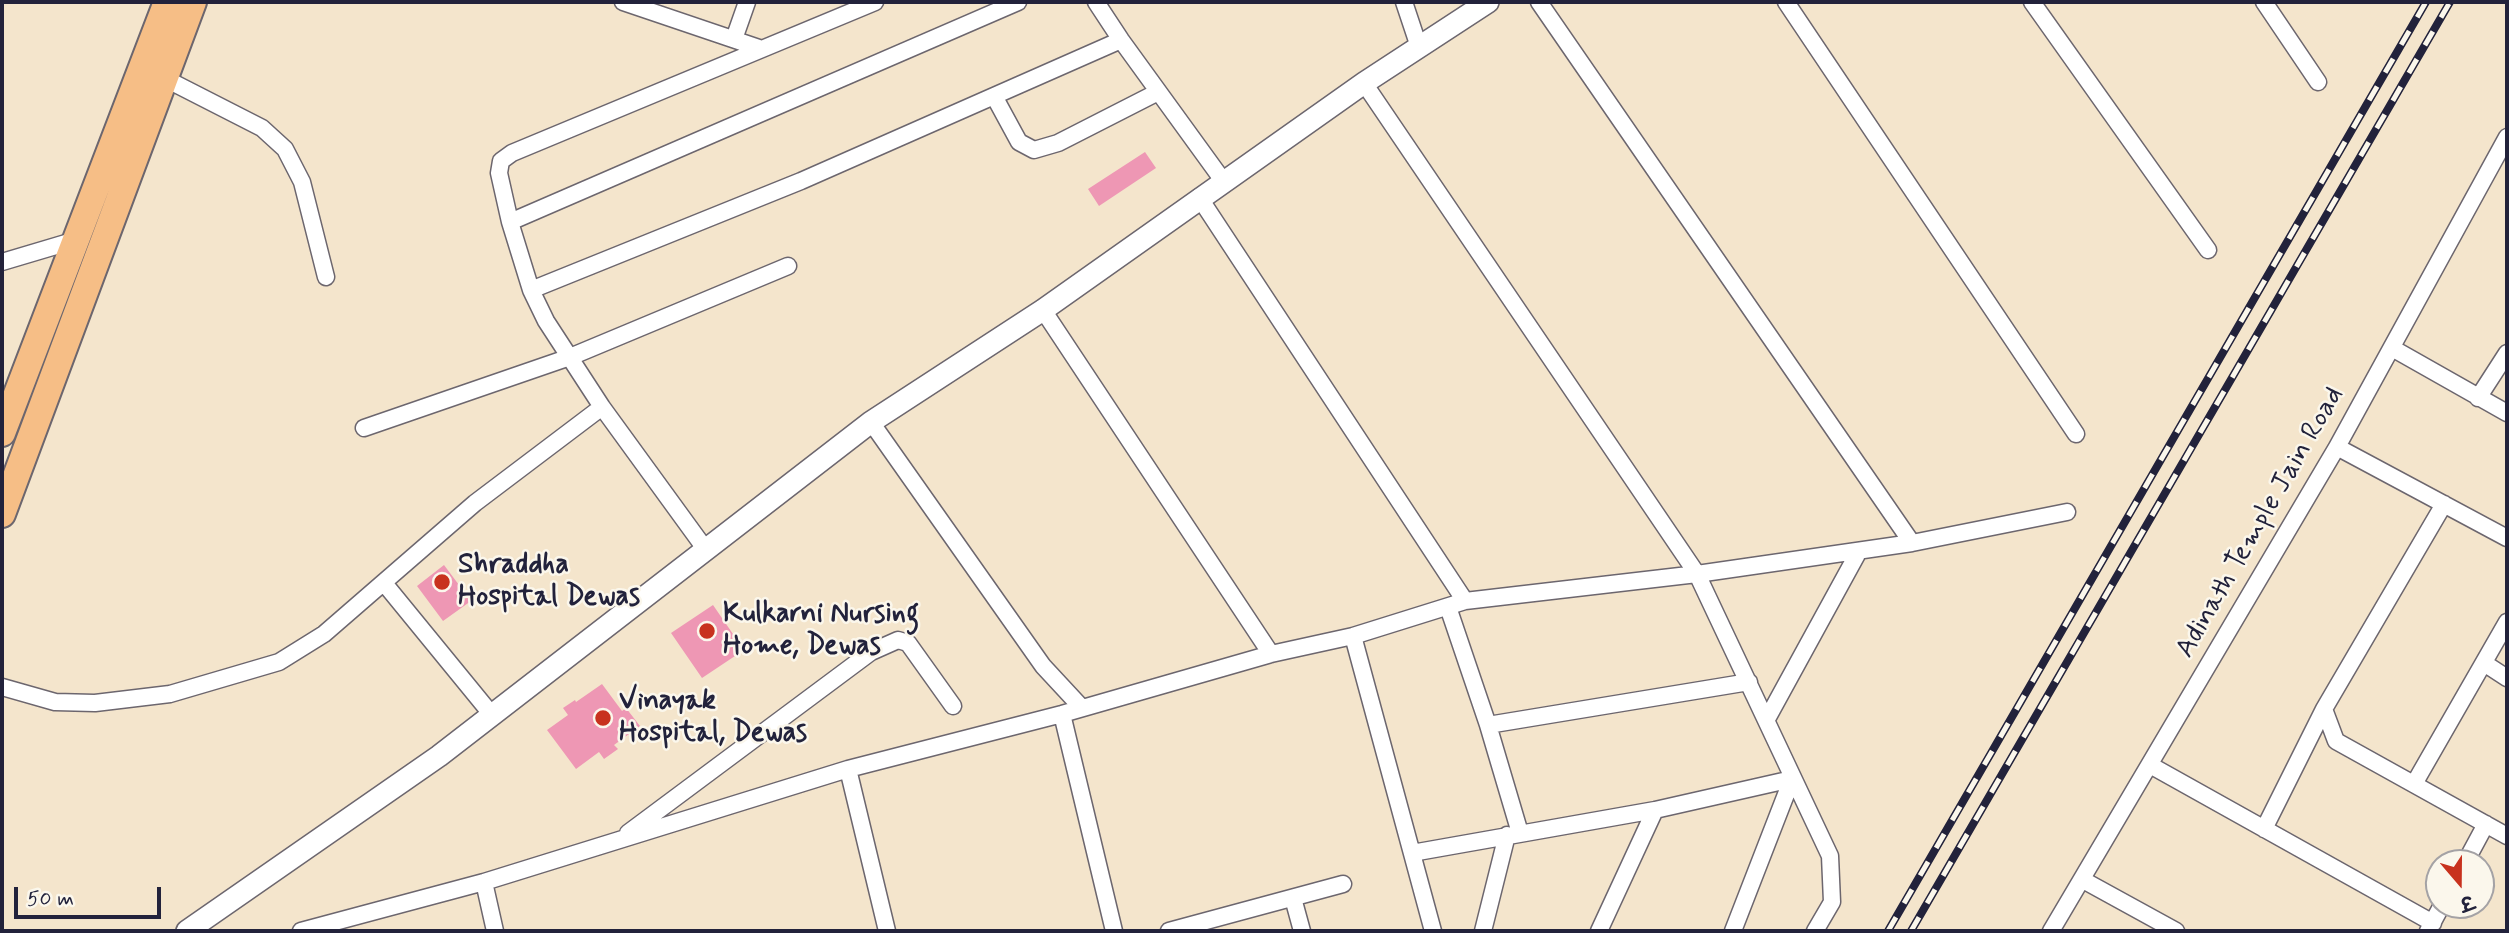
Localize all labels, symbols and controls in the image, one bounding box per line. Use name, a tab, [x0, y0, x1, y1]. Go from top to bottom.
street label: Adinath Temple Jain Road	[2170, 381, 2352, 665]
place label: Shraddha Hospital Dewas	[458, 549, 640, 615]
marker: Shraddha Hospital Dewas	[432, 572, 452, 592]
place label: Kulkarni Nursing Home, Dewas	[723, 598, 919, 664]
marker: Kulkarni Nursing Home, Dewas	[697, 621, 717, 641]
place label: Vinayak Hospital, Dewas	[619, 685, 807, 751]
marker: Vinayak Hospital, Dewas	[593, 708, 613, 728]
north arrow	[2425, 849, 2495, 919]
scale bar	[18, 874, 164, 918]
text: 50 m	[27, 885, 74, 913]
text: उ	[2456, 888, 2477, 916]

